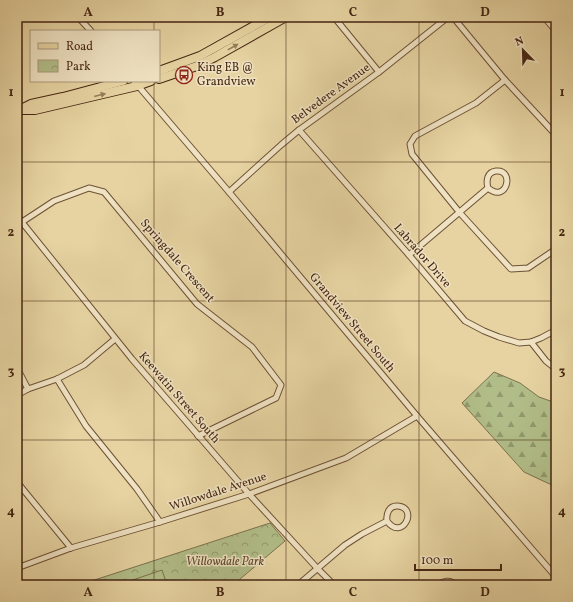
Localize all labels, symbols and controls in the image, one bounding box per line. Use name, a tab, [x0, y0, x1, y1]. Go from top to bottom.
text: A	[83, 4, 93, 22]
text: B	[216, 4, 225, 22]
text: C	[349, 4, 357, 22]
text: D	[480, 4, 490, 22]
legend	[30, 30, 160, 82]
north arrow	[503, 30, 543, 70]
text: N	[513, 34, 526, 51]
text: Road	[66, 39, 93, 55]
one-way arrow	[228, 44, 239, 51]
text: Park	[66, 59, 91, 75]
place label: King EB @ Grandview	[197, 60, 256, 90]
street label: Belvedere Avenue	[288, 60, 374, 128]
bus stop icon: King EB @ Grandview	[174, 65, 194, 85]
text: 1	[8, 84, 14, 102]
text: 1	[559, 84, 565, 102]
one-way arrow	[94, 92, 106, 98]
street label: Springdale Crescent	[136, 216, 218, 306]
street label: Labrador Drive	[390, 221, 455, 292]
text: 2	[8, 224, 15, 242]
text: 2	[559, 224, 566, 242]
street label: Grandview Street South	[306, 270, 398, 376]
street label: Keewatin Street South	[135, 349, 223, 447]
text: 3	[8, 363, 15, 381]
text: 3	[559, 363, 566, 381]
street label: Willowdale Avenue	[167, 469, 269, 515]
text: 4	[7, 503, 15, 521]
text: 4	[558, 503, 566, 521]
scale bar	[415, 546, 501, 572]
text: 100 m	[421, 553, 454, 569]
park label: Willowdale Park	[186, 554, 265, 570]
text: A	[83, 584, 93, 602]
text: B	[216, 584, 225, 602]
text: C	[349, 584, 357, 602]
text: D	[480, 584, 490, 602]

